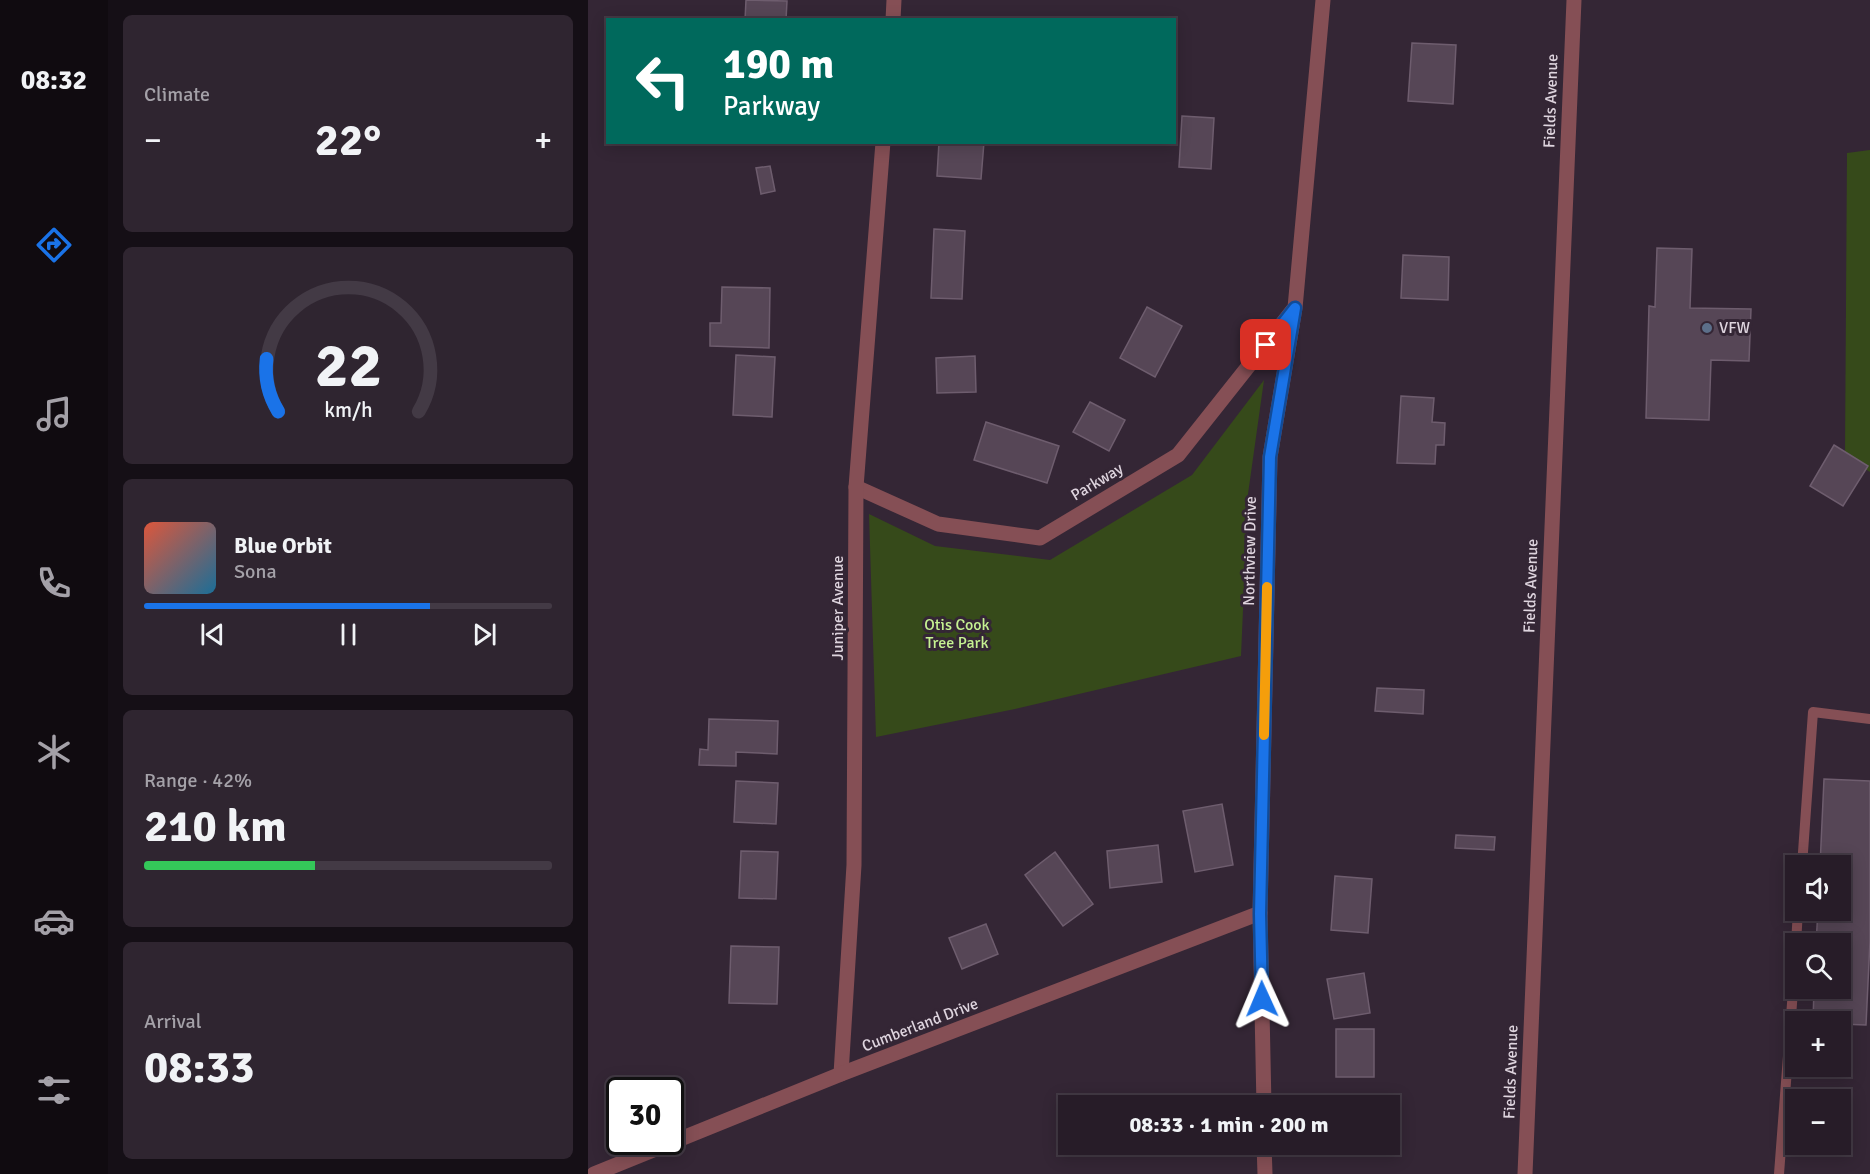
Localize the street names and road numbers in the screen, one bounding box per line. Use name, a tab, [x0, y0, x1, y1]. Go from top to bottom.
street label: Fields Avenue	[1539, 54, 1563, 148]
street label: Parkway	[1067, 458, 1127, 505]
street label: Northview Drive	[1239, 496, 1261, 606]
street label: Fields Avenue	[1519, 539, 1543, 633]
street label: Juniper Avenue	[828, 556, 848, 660]
street label: Cumberland Drive	[859, 994, 981, 1056]
street label: Fields Avenue	[1499, 1025, 1523, 1119]

